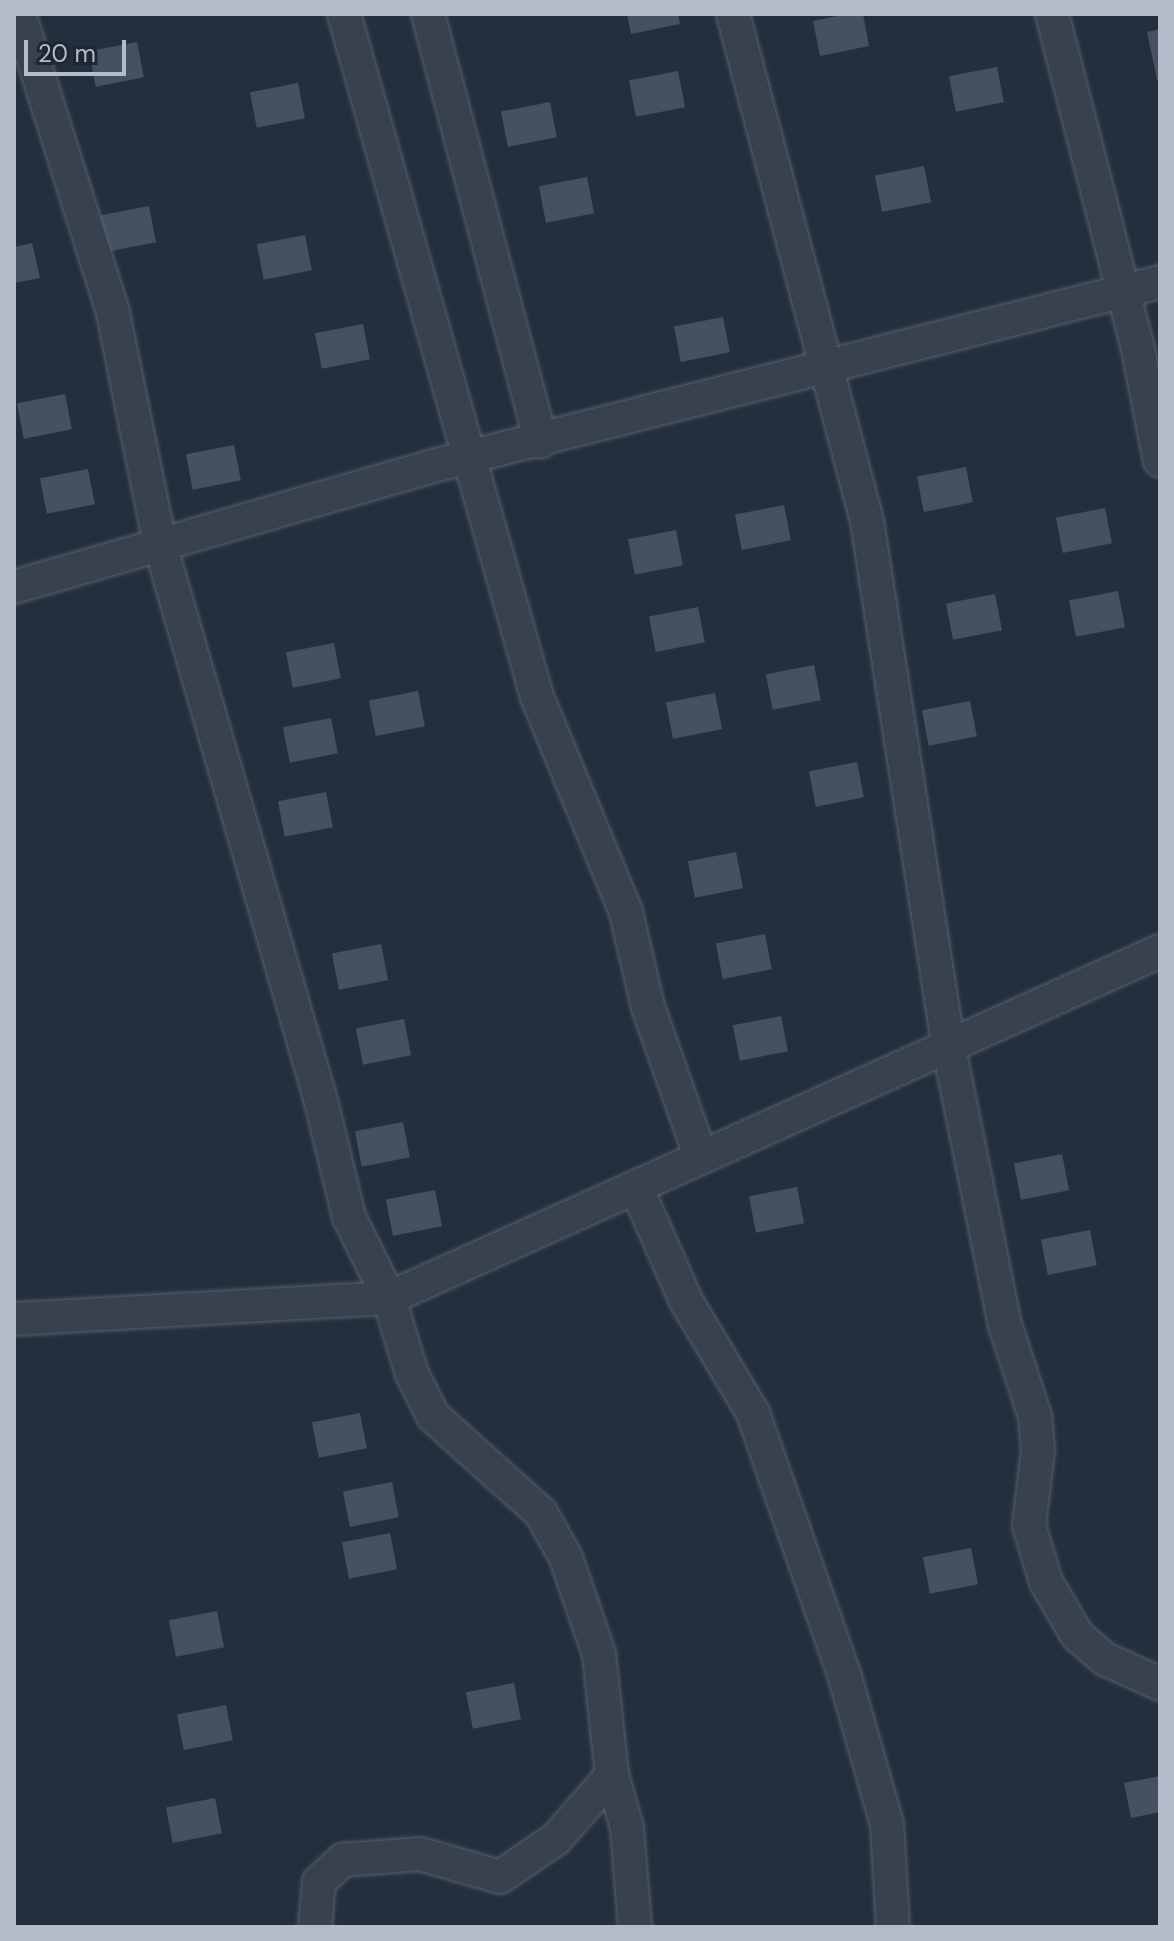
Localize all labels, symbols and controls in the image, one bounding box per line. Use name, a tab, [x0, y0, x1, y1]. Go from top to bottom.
scale bar	[28, 24, 130, 74]
text: 20 m	[38, 38, 96, 69]

